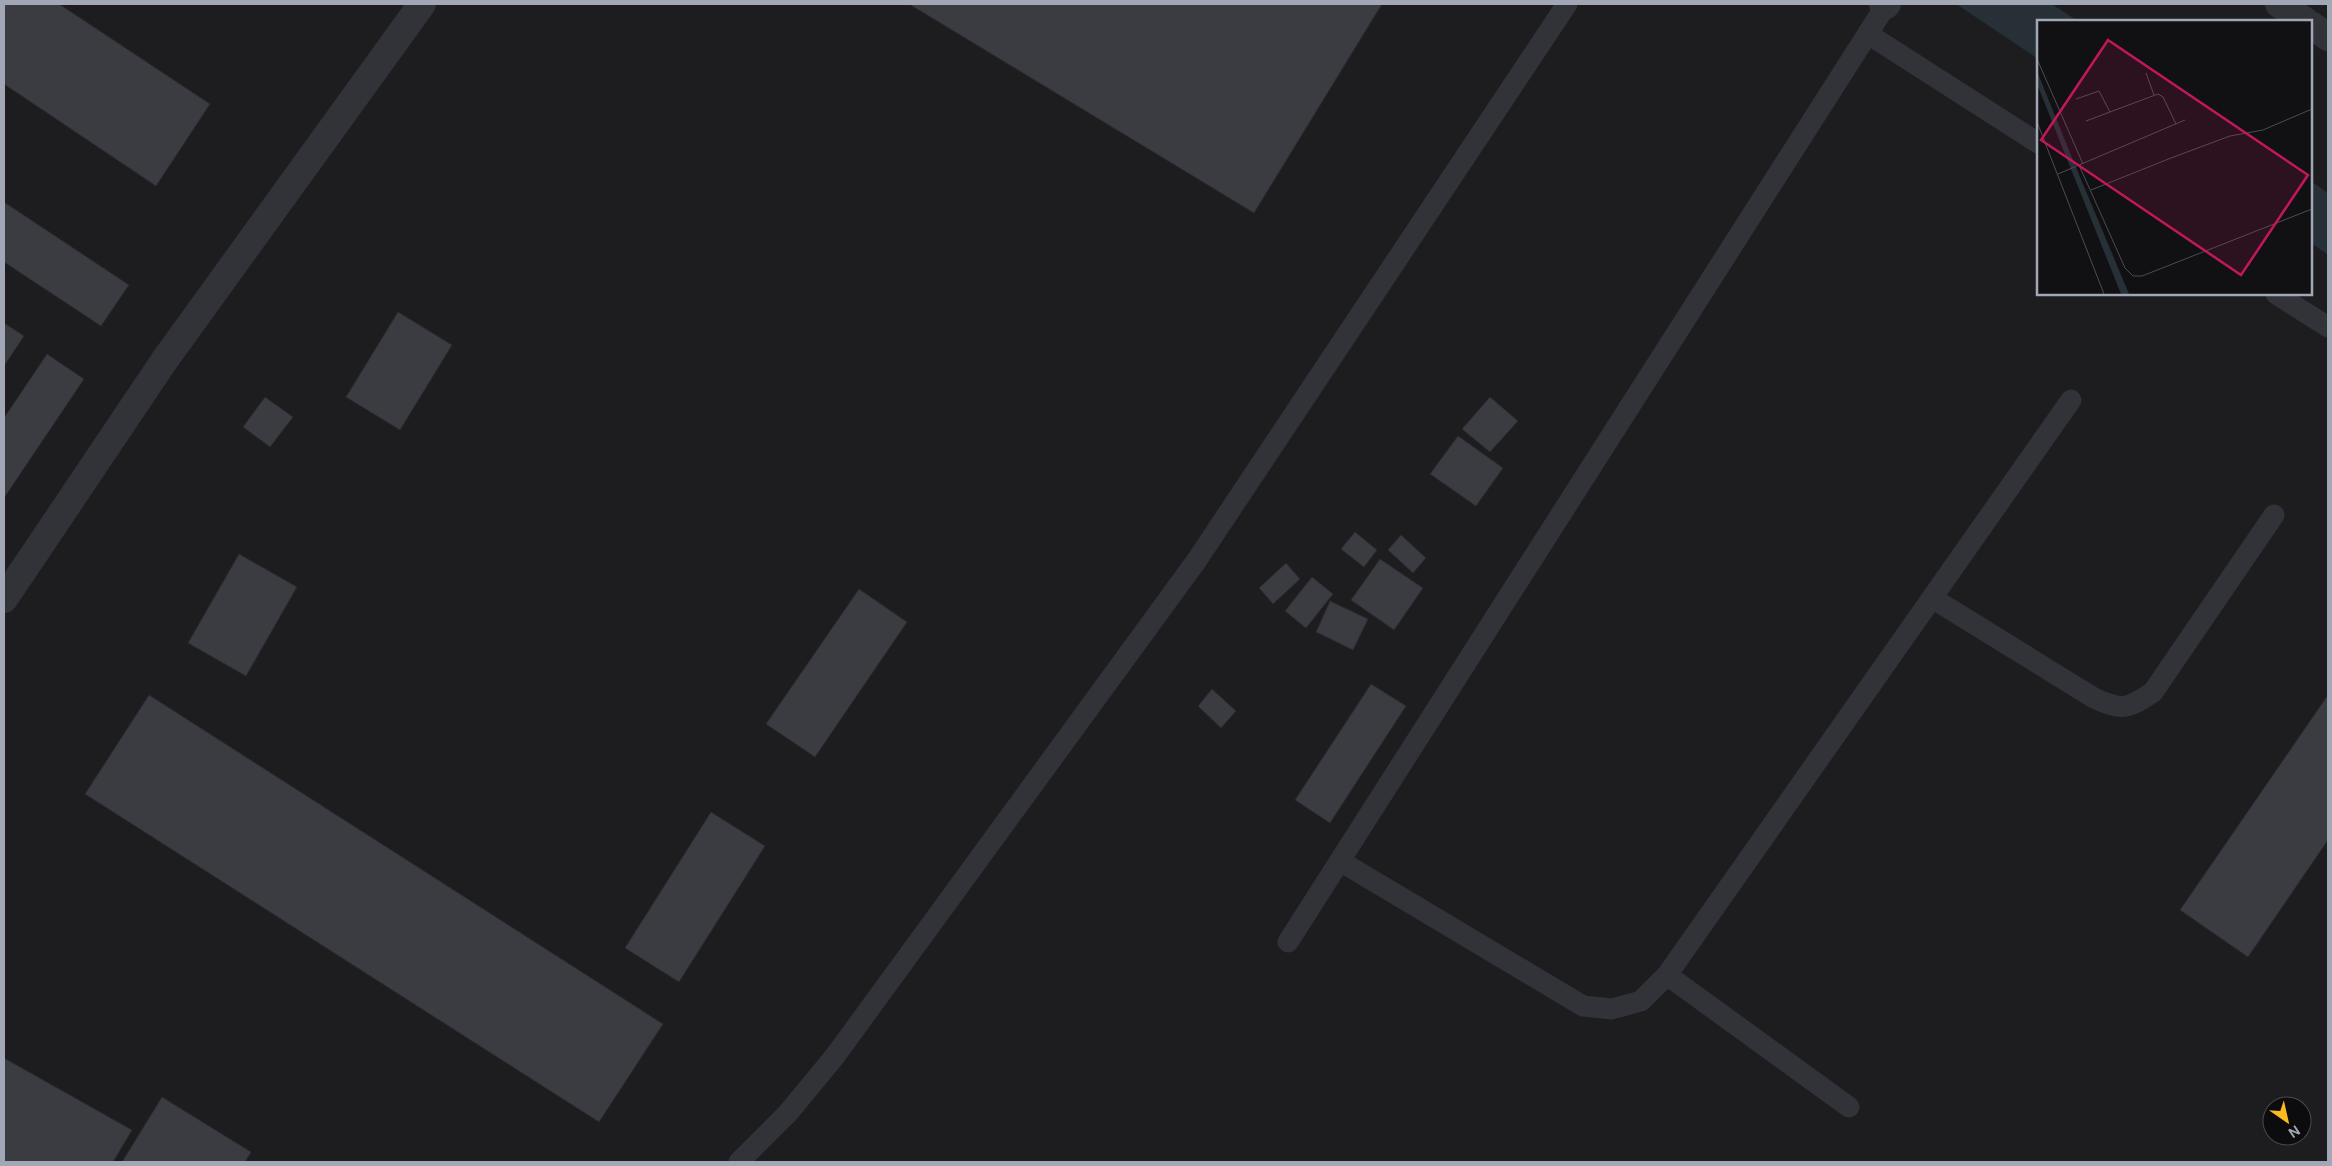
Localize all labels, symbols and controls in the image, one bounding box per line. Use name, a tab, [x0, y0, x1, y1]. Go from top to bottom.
inset map	[2037, 20, 2312, 295]
north arrow	[2262, 1096, 2312, 1146]
text: N	[2285, 1121, 2304, 1142]

